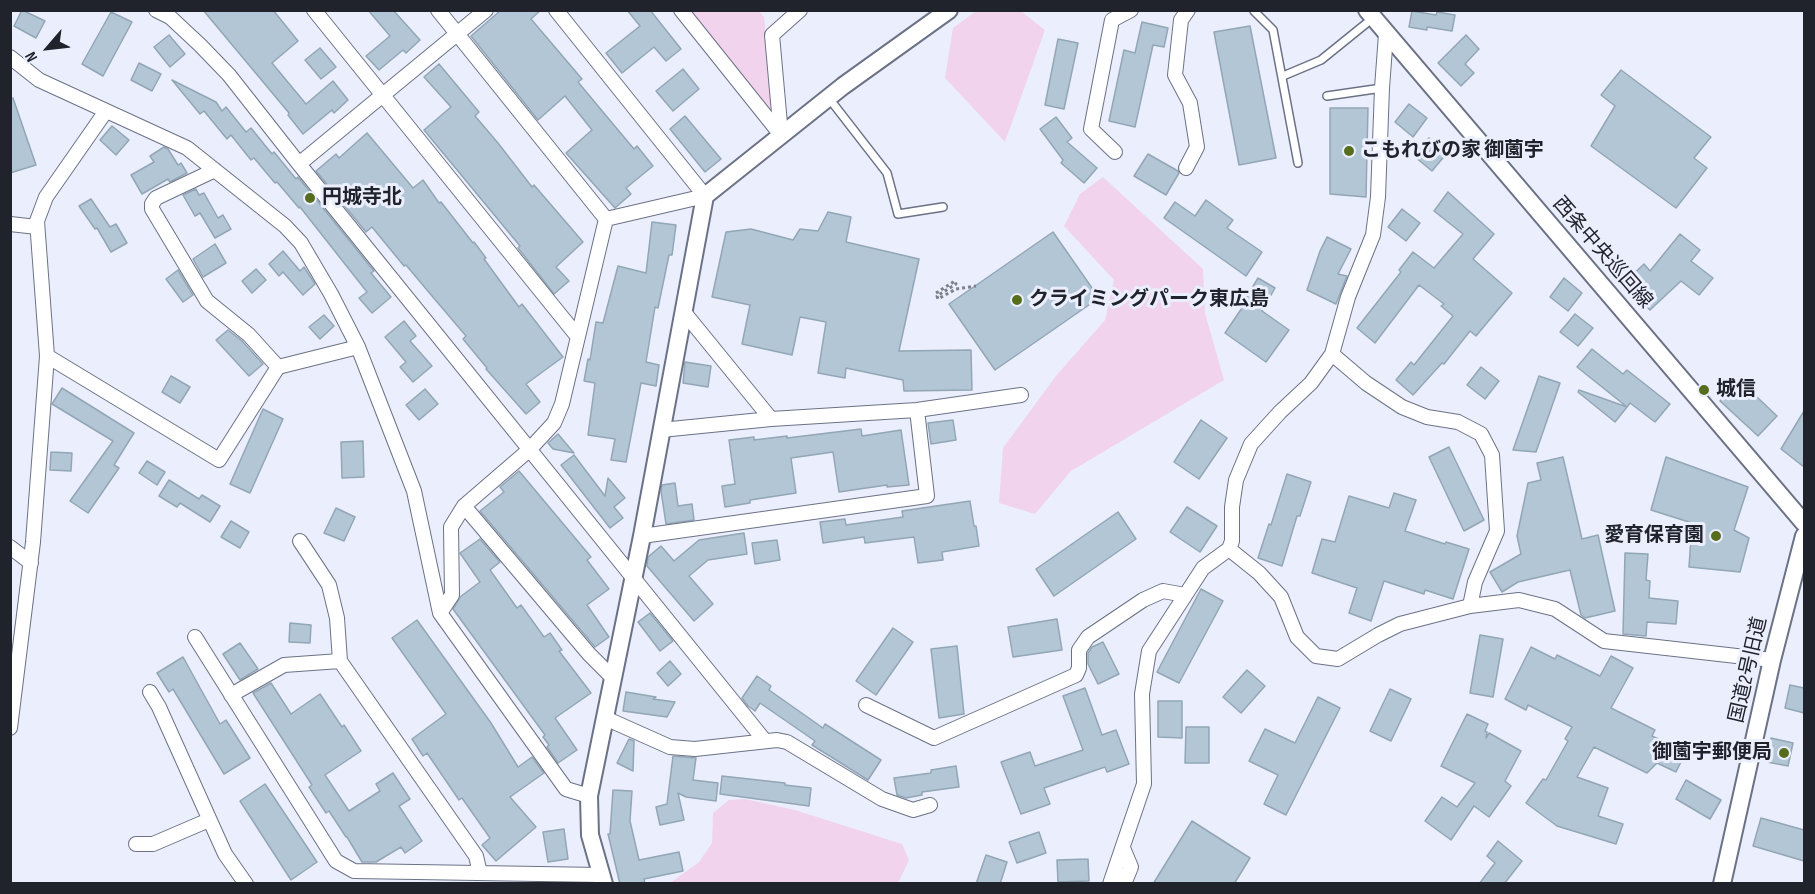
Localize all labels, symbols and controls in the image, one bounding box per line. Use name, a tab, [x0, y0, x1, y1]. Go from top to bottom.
north arrow	[18, 18, 78, 78]
text: N	[21, 48, 42, 65]
place label: こもれびの家 御薗宇	[1361, 139, 1544, 163]
marker: こもれびの家 御薗宇	[1342, 144, 1356, 158]
place label: 円城寺北	[322, 186, 402, 210]
marker: 円城寺北	[303, 191, 317, 205]
street label: 西条中央巡回線	[1547, 192, 1657, 314]
place label: クライミングパーク東広島	[1029, 288, 1269, 312]
marker: クライミングパーク東広島	[1010, 293, 1024, 307]
place label: 城信	[1716, 378, 1756, 402]
marker: 城信	[1697, 383, 1711, 397]
place label: 愛育保育園	[1604, 524, 1704, 548]
marker: 愛育保育園	[1709, 529, 1723, 543]
street label: 国道2号旧道	[1725, 615, 1773, 725]
place label: 御薗宇郵便局	[1652, 741, 1772, 765]
marker: 御薗宇郵便局	[1777, 746, 1791, 760]

